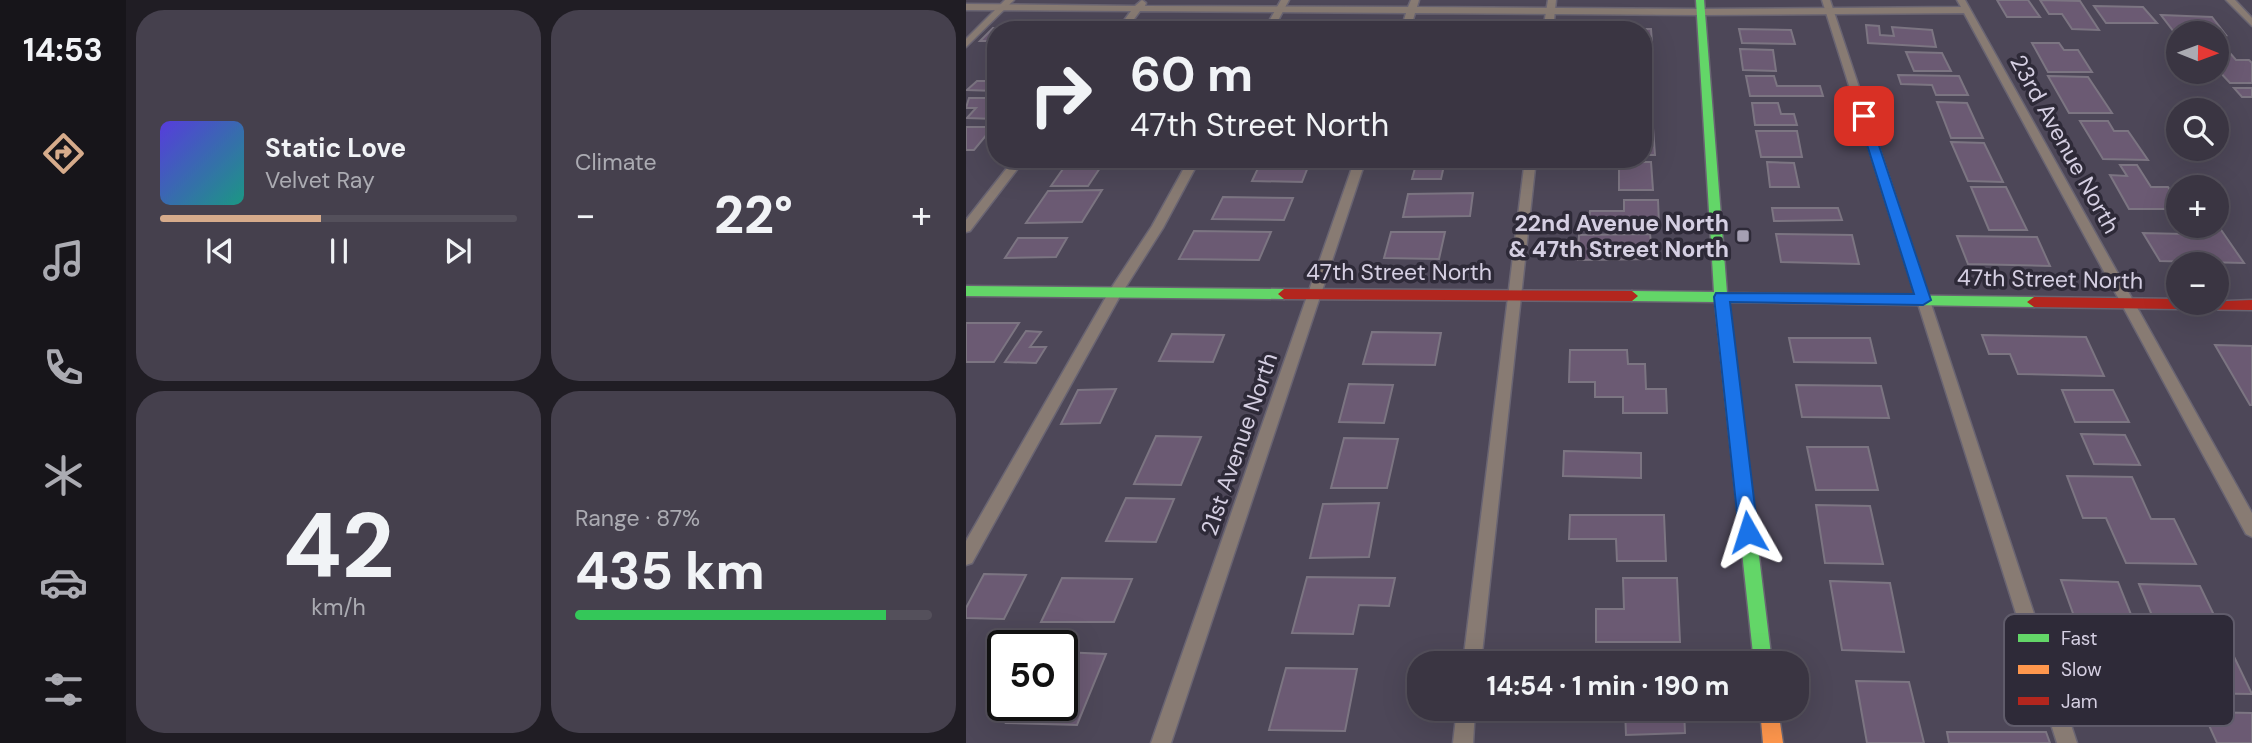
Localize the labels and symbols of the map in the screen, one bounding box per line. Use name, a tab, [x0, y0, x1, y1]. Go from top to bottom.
north arrow	[2166, 21, 2230, 84]
street label: 23rd Avenue North	[2003, 49, 2127, 239]
pin	[1834, 86, 1894, 146]
place label: 22nd Avenue North & 47th Street North	[1508, 208, 1729, 264]
marker: 22nd Avenue North & 47th Street North	[1735, 228, 1751, 244]
street label: 47th Street North	[1306, 257, 1492, 287]
street label: 47th Street North	[1957, 262, 2143, 296]
street label: 21st Avenue North	[1194, 349, 1284, 539]
position arrow	[1711, 495, 1785, 569]
legend	[2004, 614, 2234, 726]
text: Fast	[2061, 626, 2097, 651]
speed limit sign: 50	[987, 630, 1078, 721]
text: Slow	[2061, 657, 2102, 682]
text: Jam	[2061, 689, 2098, 714]

